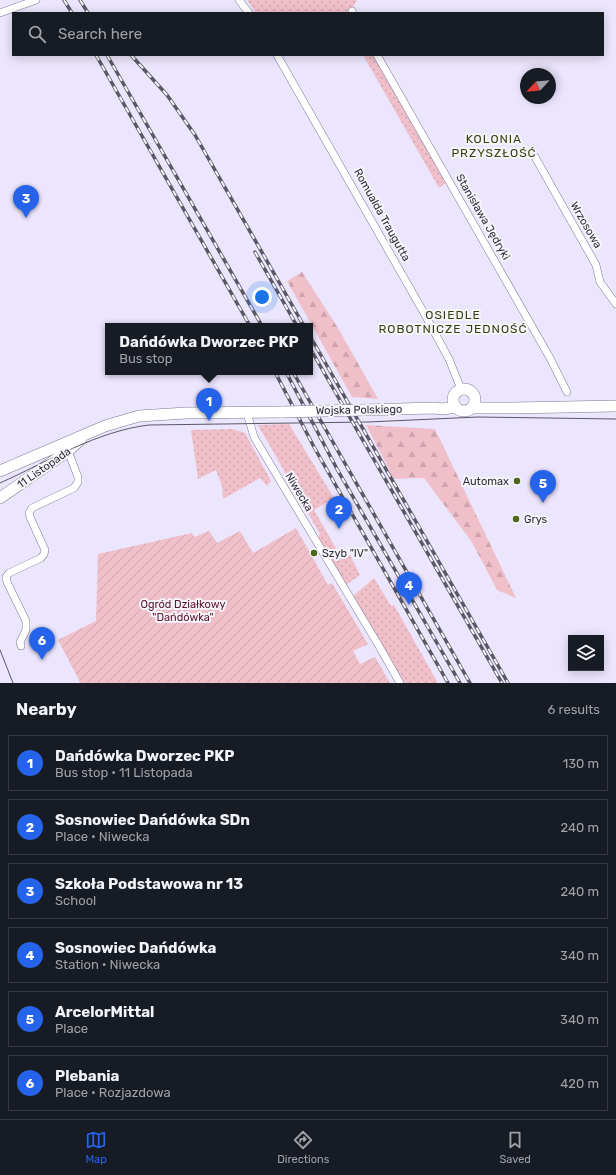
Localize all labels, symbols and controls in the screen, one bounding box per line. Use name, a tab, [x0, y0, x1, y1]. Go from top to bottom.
search box	[12, 12, 604, 56]
icon: search	[26, 23, 48, 45]
text: Search here	[58, 25, 142, 43]
north arrow	[520, 68, 556, 104]
district label: KOLONIA PRZYSZŁOŚĆ	[451, 132, 537, 160]
street label: Romualda Traugutta	[351, 166, 413, 264]
street label: Stanisława Jędryki	[453, 172, 513, 262]
pin: 3	[13, 185, 39, 218]
street label: Wrzosowa	[568, 200, 604, 250]
your location	[252, 287, 272, 307]
district label: OSIEDLE ROBOTNICZE JEDNOŚĆ	[379, 308, 527, 336]
popup	[105, 323, 313, 375]
text: Dańdówka Dworzec PKP	[119, 333, 299, 351]
text: Bus stop	[119, 351, 173, 366]
pin: 1	[196, 388, 222, 421]
street label: Wojska Polskiego	[316, 403, 402, 417]
street label: 11 Listopada	[15, 445, 73, 491]
street label: Niwecka	[282, 470, 316, 514]
pin: 5	[530, 470, 556, 503]
place label: Automax	[463, 475, 509, 488]
marker: Automax	[512, 476, 522, 486]
pin: 2	[326, 496, 352, 529]
place label: Grys	[524, 513, 548, 526]
marker: Grys	[511, 514, 521, 524]
place label: Szyb "IV"	[322, 547, 368, 560]
marker: Szyb "IV"	[309, 548, 319, 558]
pin: 4	[396, 572, 422, 605]
park label: Ogród Działkowy "Dańdówka"	[140, 598, 226, 624]
pin: 6	[29, 627, 55, 660]
map controls	[568, 635, 604, 671]
button: layers	[568, 635, 604, 671]
text: Nearby	[16, 699, 77, 719]
text: 6 results	[548, 702, 600, 717]
text: Dańdówka Dworzec PKP	[55, 747, 234, 765]
text: 1	[27, 756, 33, 771]
text: 130 m	[563, 756, 599, 771]
text: Bus stop · 11 Listopada	[55, 765, 193, 780]
text: Sosnowiec Dańdówka SDn	[55, 811, 250, 829]
text: 2	[26, 820, 34, 835]
text: 240 m	[560, 820, 599, 835]
text: Place · Niwecka	[55, 829, 149, 844]
text: Szkoła Podstawowa nr 13	[55, 875, 243, 893]
text: 3	[26, 884, 34, 899]
text: 240 m	[560, 884, 599, 899]
text: School	[55, 893, 96, 908]
text: Sosnowiec Dańdówka	[55, 939, 216, 957]
text: 4	[26, 948, 34, 963]
text: 340 m	[560, 948, 599, 963]
text: Station · Niwecka	[55, 957, 160, 972]
text: ArcelorMittal	[55, 1003, 154, 1021]
text: 5	[26, 1012, 34, 1027]
text: 340 m	[560, 1012, 599, 1027]
text: Place	[55, 1021, 88, 1036]
text: Plebania	[55, 1067, 119, 1085]
text: 6	[26, 1076, 34, 1091]
text: 420 m	[560, 1076, 599, 1091]
text: Place · Rozjazdowa	[55, 1085, 171, 1100]
tab: Map	[85, 1129, 107, 1166]
tab: Directions	[277, 1129, 329, 1166]
tab: Saved	[500, 1129, 531, 1166]

